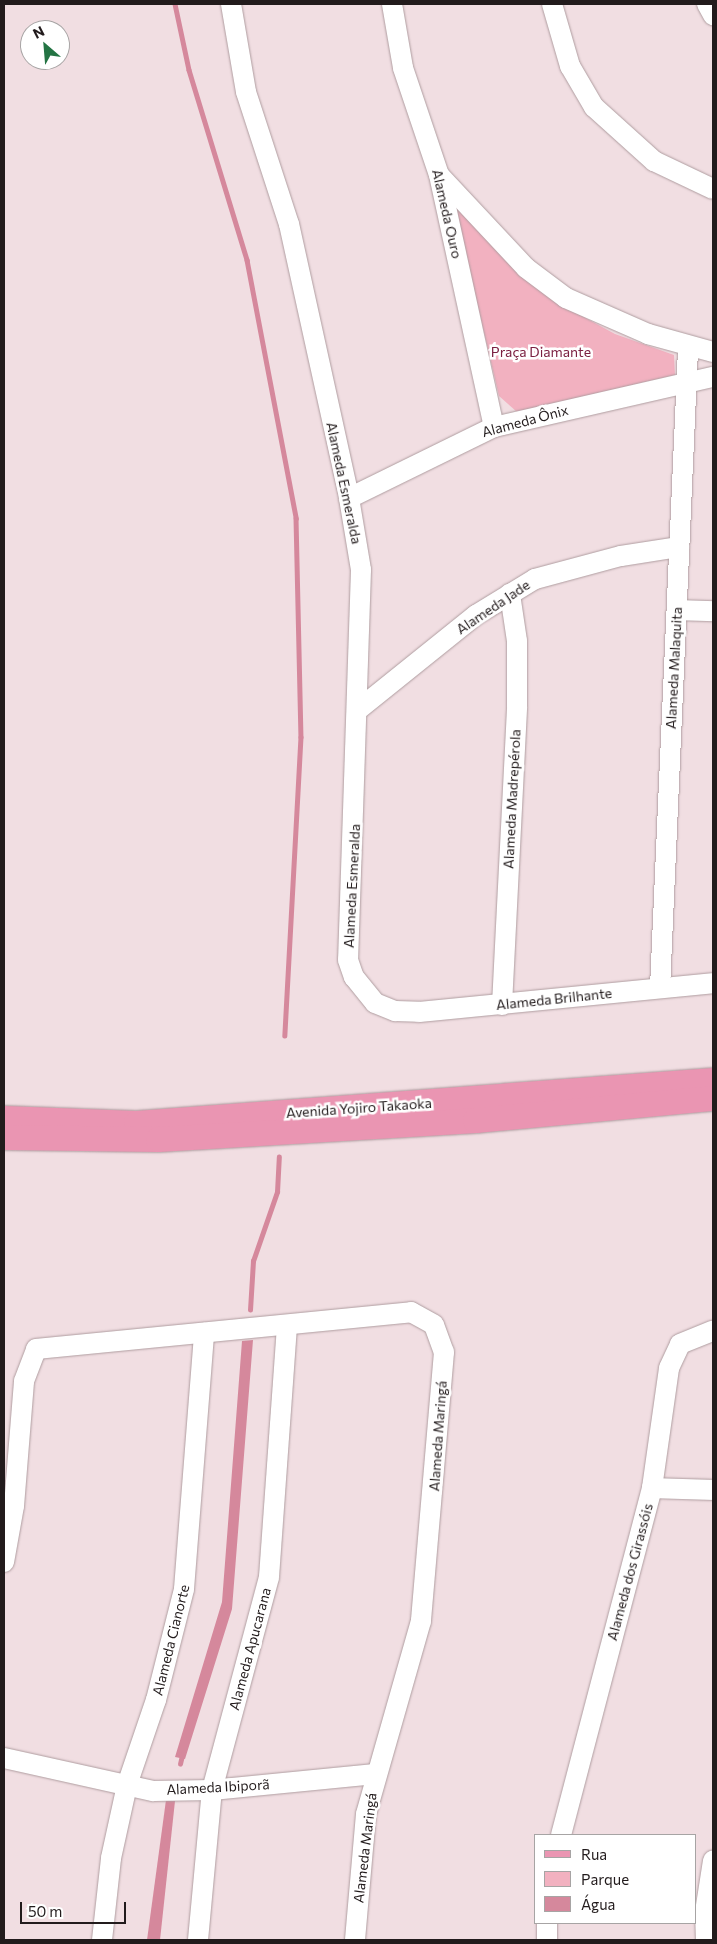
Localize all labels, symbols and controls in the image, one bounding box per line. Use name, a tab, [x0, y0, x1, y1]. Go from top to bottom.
north arrow	[20, 20, 70, 70]
text: N	[30, 22, 47, 42]
street label: Alameda Ouro	[429, 168, 465, 260]
park label: Praça Diamante	[491, 344, 591, 360]
street label: Alameda Ônix	[480, 401, 570, 441]
street label: Alameda Esmeralda	[323, 421, 365, 545]
street label: Alameda Jade	[453, 576, 533, 638]
street label: Alameda Malaquita	[662, 606, 686, 730]
street label: Alameda Madrepérola	[500, 729, 524, 869]
street label: Alameda Esmeralda	[340, 824, 364, 948]
street label: Alameda Brilhante	[495, 985, 613, 1013]
street label: Avenida Yojiro Takaoka	[286, 1095, 432, 1121]
street label: Alameda Maringá	[426, 1380, 450, 1492]
street label: Alameda dos Girassóis	[604, 1502, 656, 1642]
street label: Alameda Cianorte	[149, 1583, 193, 1697]
street label: Alameda Apucarana	[226, 1586, 274, 1712]
street label: Alameda Ibiporã	[166, 1776, 270, 1798]
street label: Alameda Maringá	[350, 1792, 380, 1904]
legend	[534, 1834, 697, 1924]
text: Rua	[581, 1845, 607, 1863]
text: Parque	[581, 1870, 629, 1888]
scale bar	[22, 1892, 129, 1924]
text: Água	[581, 1895, 615, 1913]
text: 50 m	[28, 1902, 62, 1920]

